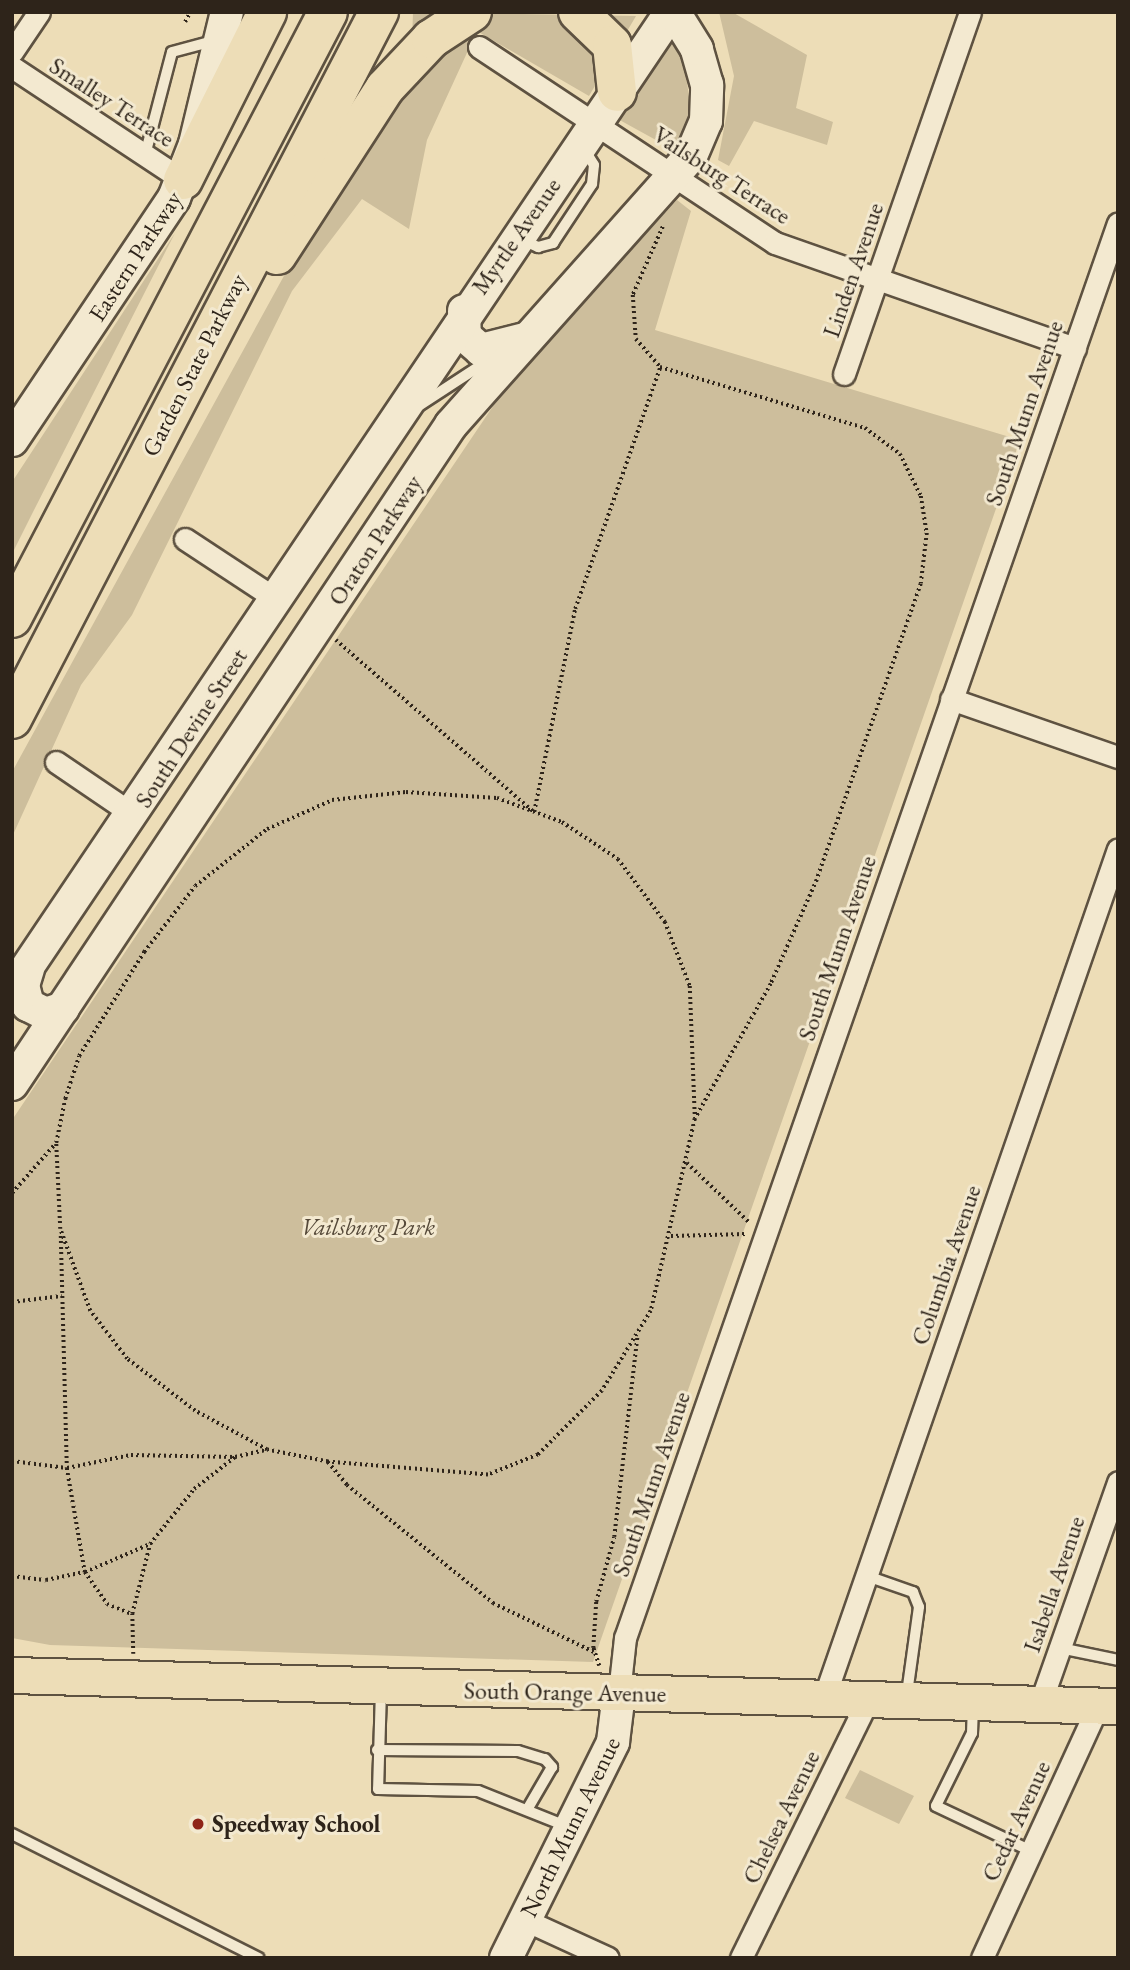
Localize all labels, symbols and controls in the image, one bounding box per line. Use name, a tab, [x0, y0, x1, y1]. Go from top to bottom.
street label: Smalley Terrace	[44, 51, 180, 153]
street label: Vailsburg Terrace	[648, 120, 796, 230]
street label: Myrtle Avenue	[465, 172, 567, 300]
street label: Eastern Parkway	[82, 185, 188, 327]
street label: Linden Avenue	[817, 199, 889, 341]
street label: Garden State Parkway	[136, 269, 252, 461]
street label: South Munn Avenue	[979, 317, 1069, 509]
street label: Oraton Parkway	[322, 469, 428, 611]
street label: South Devine Street	[129, 643, 253, 813]
street label: South Munn Avenue	[792, 852, 882, 1044]
street label: Columbia Avenue	[905, 1181, 987, 1349]
park label: Vailsburg Park	[301, 1213, 435, 1241]
street label: South Munn Avenue	[606, 1388, 696, 1580]
street label: Isabella Avenue	[1017, 1512, 1091, 1656]
street label: South Orange Avenue	[464, 1676, 666, 1708]
street label: North Munn Avenue	[514, 1732, 626, 1922]
street label: Chelsea Avenue	[736, 1746, 826, 1888]
street label: Cedar Avenue	[976, 1756, 1056, 1886]
place label: Speedway School	[212, 1810, 380, 1838]
marker: Speedway School	[190, 1816, 206, 1832]

